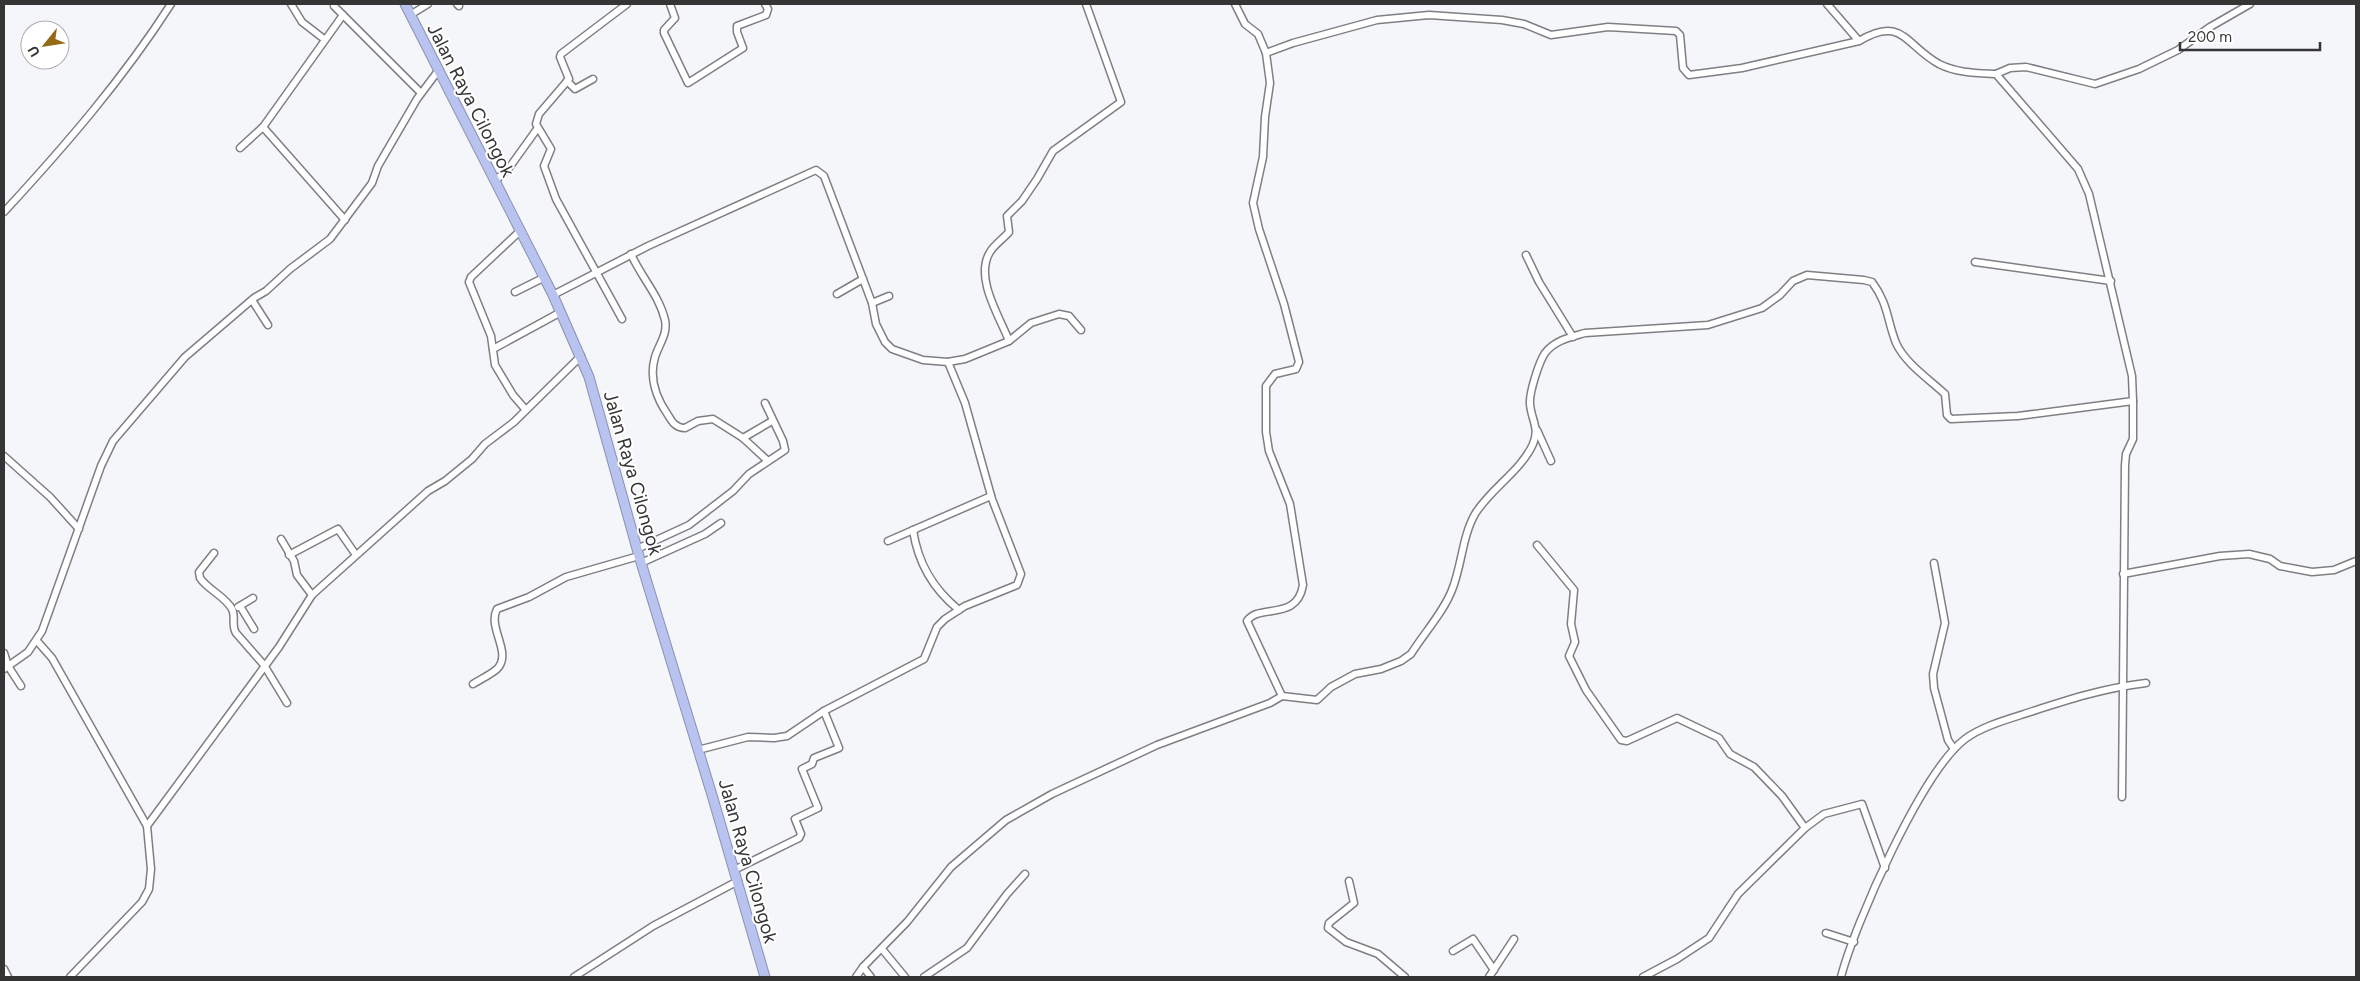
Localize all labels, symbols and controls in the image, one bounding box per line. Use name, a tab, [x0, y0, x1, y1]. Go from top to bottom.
street label: Jalan Raya Cilongok	[422, 19, 520, 181]
north arrow	[20, 20, 70, 70]
scale bar	[2180, 20, 2320, 52]
text: 200 m	[2188, 28, 2232, 46]
text: U	[24, 43, 44, 60]
street label: Jalan Raya Cilongok	[599, 388, 668, 558]
street label: Jalan Raya Cilongok	[714, 776, 783, 946]

